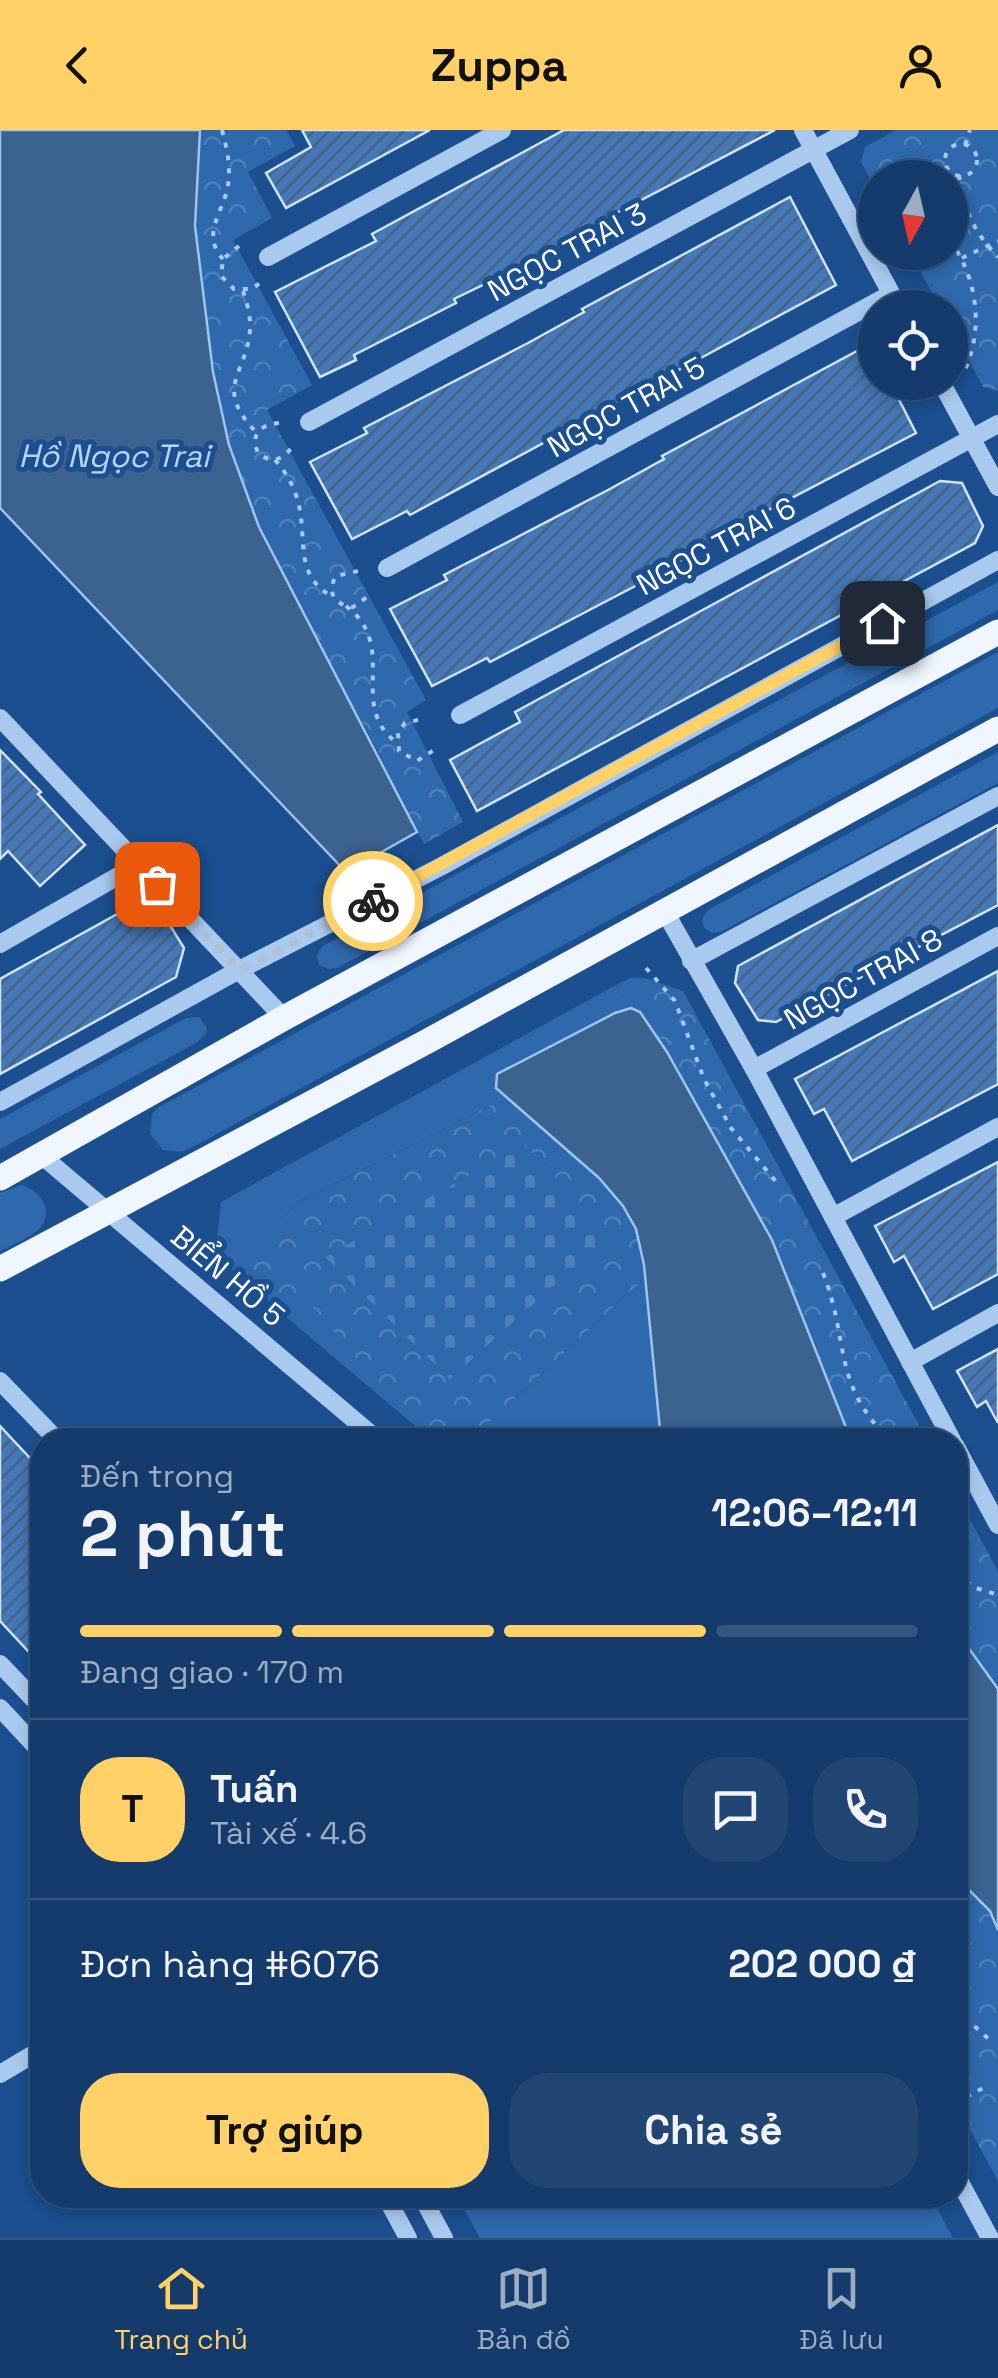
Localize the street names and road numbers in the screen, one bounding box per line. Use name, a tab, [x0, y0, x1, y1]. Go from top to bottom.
street label: NGỌC TRAI 3	[481, 194, 653, 310]
street label: NGỌC TRAI 5	[540, 348, 712, 466]
street label: NGỌC TRAI 6	[630, 488, 802, 604]
street label: NGỌC TRAI 8	[777, 919, 949, 1039]
street label: BIỂN HỒ 5	[163, 1215, 294, 1335]

